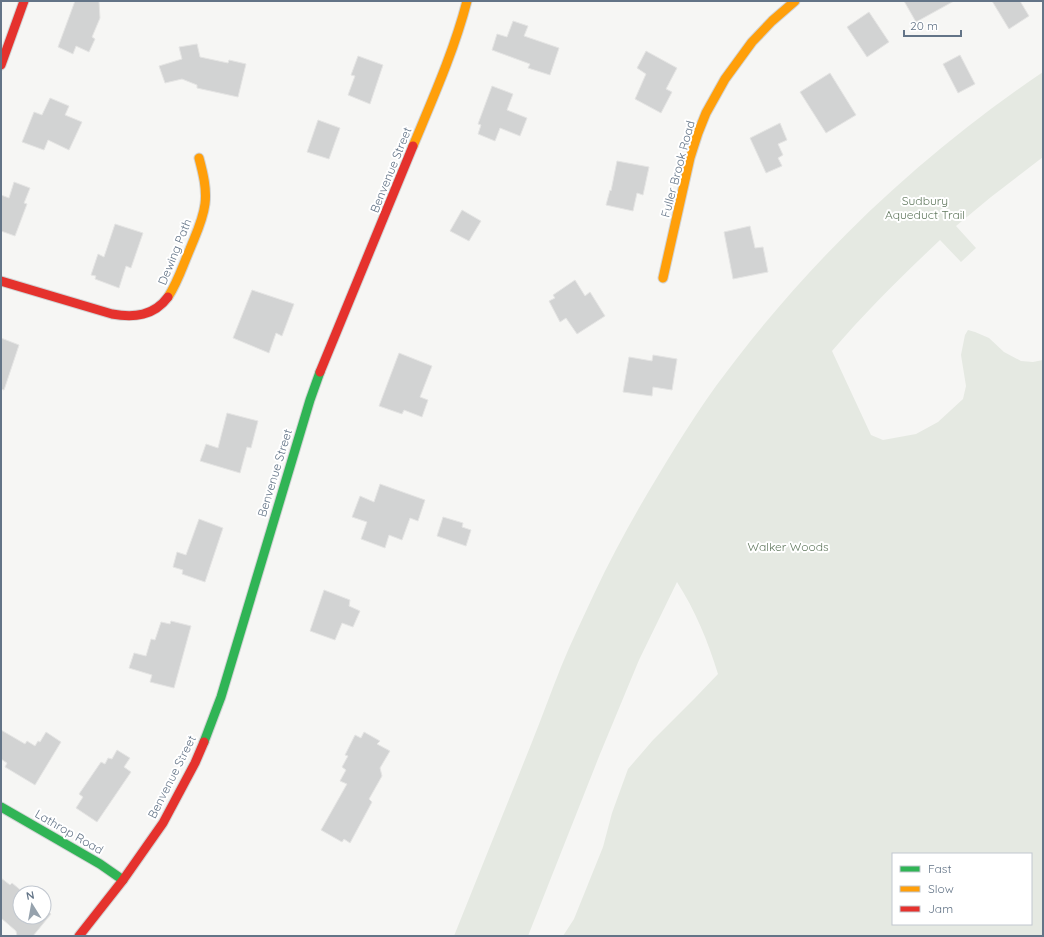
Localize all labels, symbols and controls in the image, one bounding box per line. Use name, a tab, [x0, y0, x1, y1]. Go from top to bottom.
scale bar	[904, 12, 961, 38]
text: 20 m	[910, 18, 938, 33]
street label: Fuller Brook Road	[657, 119, 698, 219]
street label: Benvenue Street	[367, 125, 415, 215]
park label: Sudbury Aqueduct Trail	[885, 193, 965, 222]
street label: Dewing Path	[154, 217, 195, 287]
street label: Benvenue Street	[254, 427, 295, 519]
park label: Walker Woods	[747, 539, 829, 554]
street label: Benvenue Street	[144, 733, 199, 821]
street label: Lathrop Road	[32, 806, 106, 857]
legend	[892, 853, 1032, 925]
text: Fast	[928, 861, 952, 876]
text: Slow	[928, 881, 954, 896]
north arrow	[12, 885, 52, 925]
text: N	[25, 888, 35, 903]
text: Jam	[928, 901, 953, 916]

